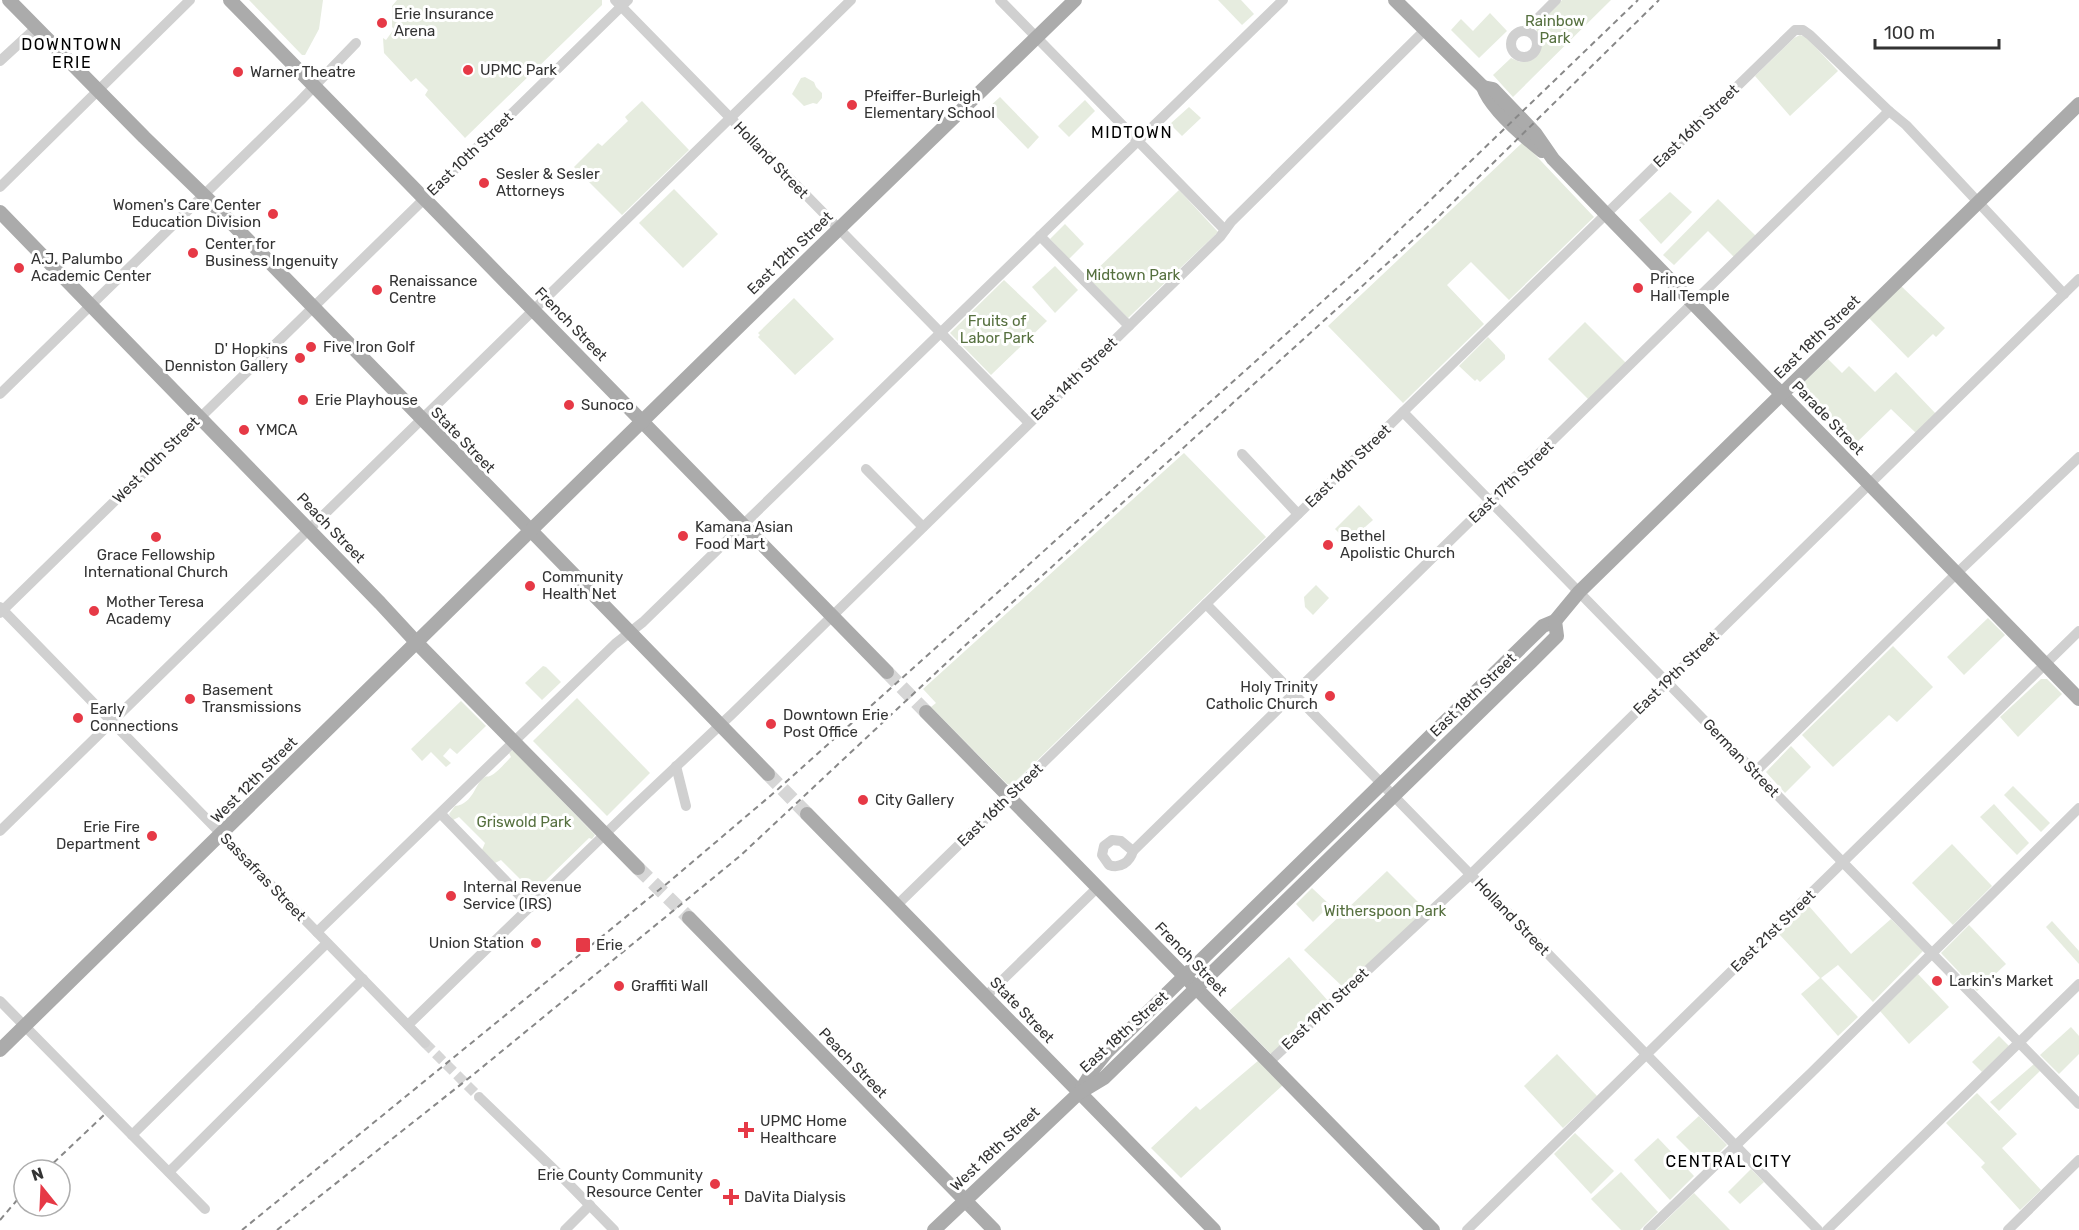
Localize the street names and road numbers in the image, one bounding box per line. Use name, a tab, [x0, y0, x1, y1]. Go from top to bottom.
street label: East 16th Street	[1649, 81, 1743, 171]
street label: East 10th Street	[423, 108, 517, 200]
street label: Holland Street	[730, 118, 812, 202]
street label: East 12th Street	[744, 208, 837, 298]
street label: French Street	[531, 283, 611, 365]
street label: East 18th Street	[1770, 291, 1864, 383]
street label: East 14th Street	[1027, 333, 1121, 424]
street label: Parade Street	[1788, 377, 1868, 459]
street label: State Street	[427, 403, 499, 477]
street label: West 10th Street	[109, 413, 203, 507]
street label: East 16th Street	[1301, 421, 1395, 511]
street label: East 17th Street	[1465, 437, 1557, 527]
street label: Peach Street	[293, 489, 369, 567]
street label: East 19th Street	[1629, 628, 1723, 718]
street label: East 18th Street	[1426, 649, 1520, 741]
street label: German Street	[1699, 715, 1783, 801]
street label: West 12th Street	[207, 733, 301, 827]
street label: East 16th Street	[953, 760, 1047, 850]
street label: Sassafras Street	[216, 829, 310, 925]
street label: Holland Street	[1471, 875, 1553, 959]
street label: East 21st Street	[1727, 886, 1819, 976]
street label: French Street	[1151, 918, 1231, 1000]
street label: East 19th Street	[1278, 964, 1372, 1054]
street label: State Street	[986, 973, 1058, 1047]
street label: East 18th Street	[1076, 988, 1172, 1076]
street label: Peach Street	[815, 1024, 891, 1102]
street label: West 18th Street	[947, 1103, 1043, 1195]

